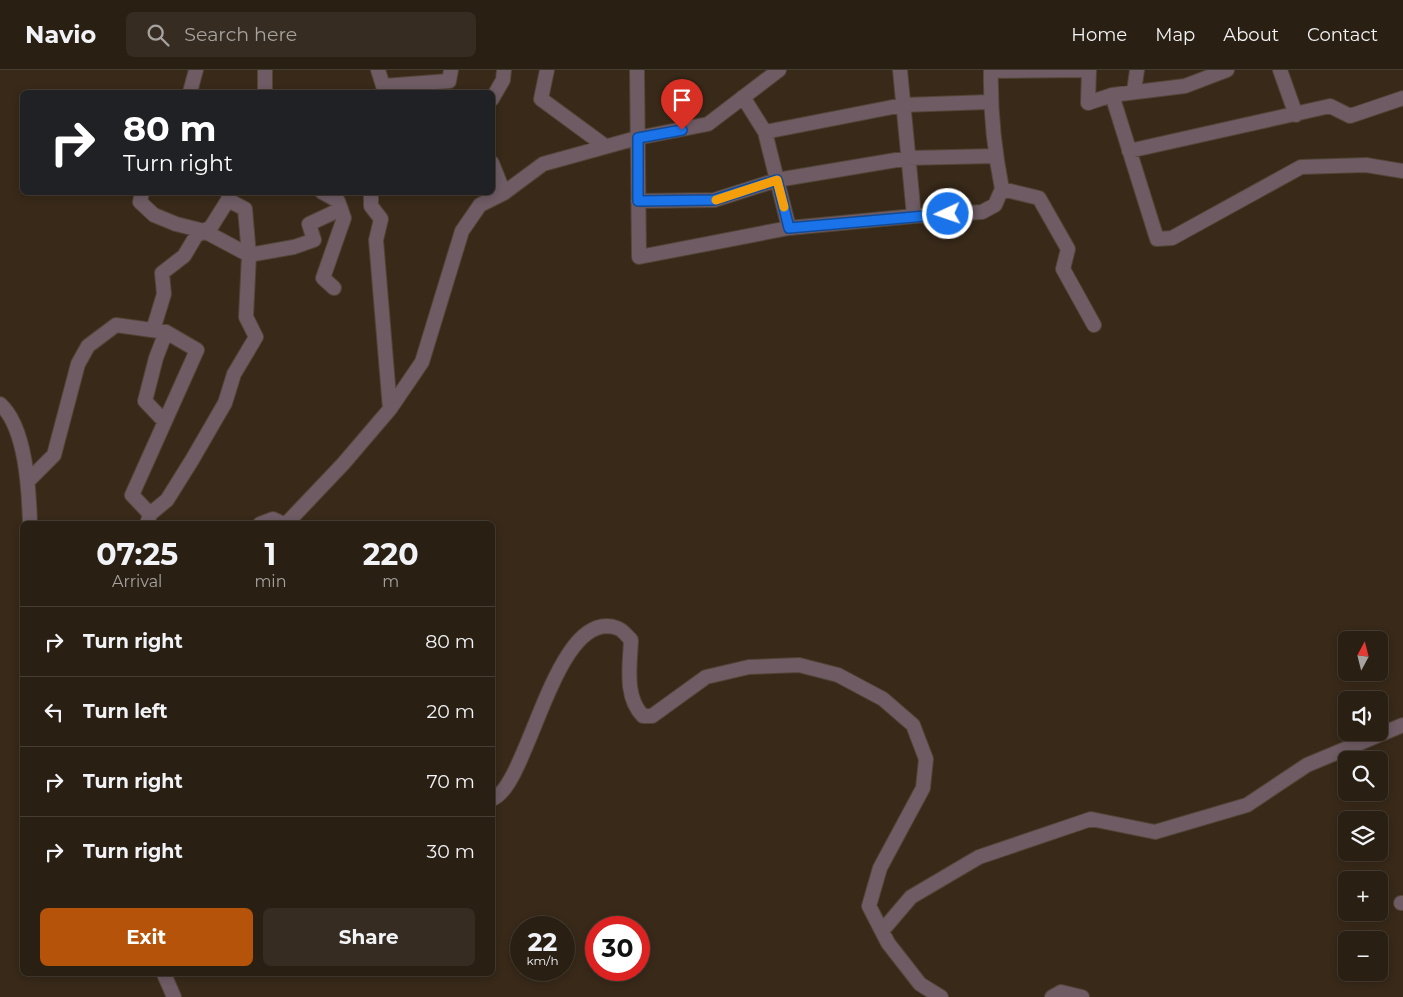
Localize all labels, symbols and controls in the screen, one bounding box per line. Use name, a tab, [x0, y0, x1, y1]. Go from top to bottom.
search box	[126, 12, 476, 57]
text: Navio	[25, 20, 96, 49]
icon: search	[144, 21, 172, 49]
text: Search here	[184, 23, 297, 46]
text: Home	[1071, 24, 1127, 46]
text: Map	[1155, 24, 1195, 46]
text: About	[1223, 24, 1279, 46]
text: Contact	[1307, 24, 1378, 46]
pin	[661, 79, 703, 130]
icon: arrive	[668, 86, 696, 114]
text: 80 m	[123, 107, 217, 150]
icon: right	[40, 110, 105, 175]
text: Turn right	[123, 150, 233, 177]
position arrow	[921, 187, 973, 239]
text: 07:25	[96, 536, 178, 573]
text: 1	[265, 536, 276, 573]
text: 220	[363, 536, 419, 573]
text: Arrival	[112, 572, 162, 591]
text: min	[254, 572, 287, 591]
text: m	[382, 572, 399, 591]
icon: right	[40, 628, 68, 656]
text: Turn right	[83, 630, 183, 653]
text: 80 m	[425, 630, 475, 653]
north arrow	[1338, 631, 1388, 681]
map controls	[1338, 631, 1388, 981]
button: sound	[1338, 691, 1388, 741]
icon: left	[40, 698, 68, 726]
text: Turn left	[83, 700, 168, 723]
text: 20 m	[427, 700, 475, 723]
button: search	[1338, 751, 1388, 801]
icon: right	[40, 768, 68, 796]
text: Turn right	[83, 770, 183, 793]
text: 70 m	[426, 770, 475, 793]
button: layers	[1338, 811, 1388, 861]
icon: right	[40, 838, 68, 866]
text: Turn right	[83, 840, 183, 863]
text: 30 m	[427, 840, 475, 863]
button: +	[1338, 871, 1388, 921]
button: Exit	[40, 908, 253, 966]
button: Share	[263, 908, 475, 966]
speed limit sign: 30	[585, 916, 650, 981]
text: 22	[528, 927, 557, 957]
button: −	[1338, 931, 1388, 981]
text: km/h	[526, 953, 559, 968]

